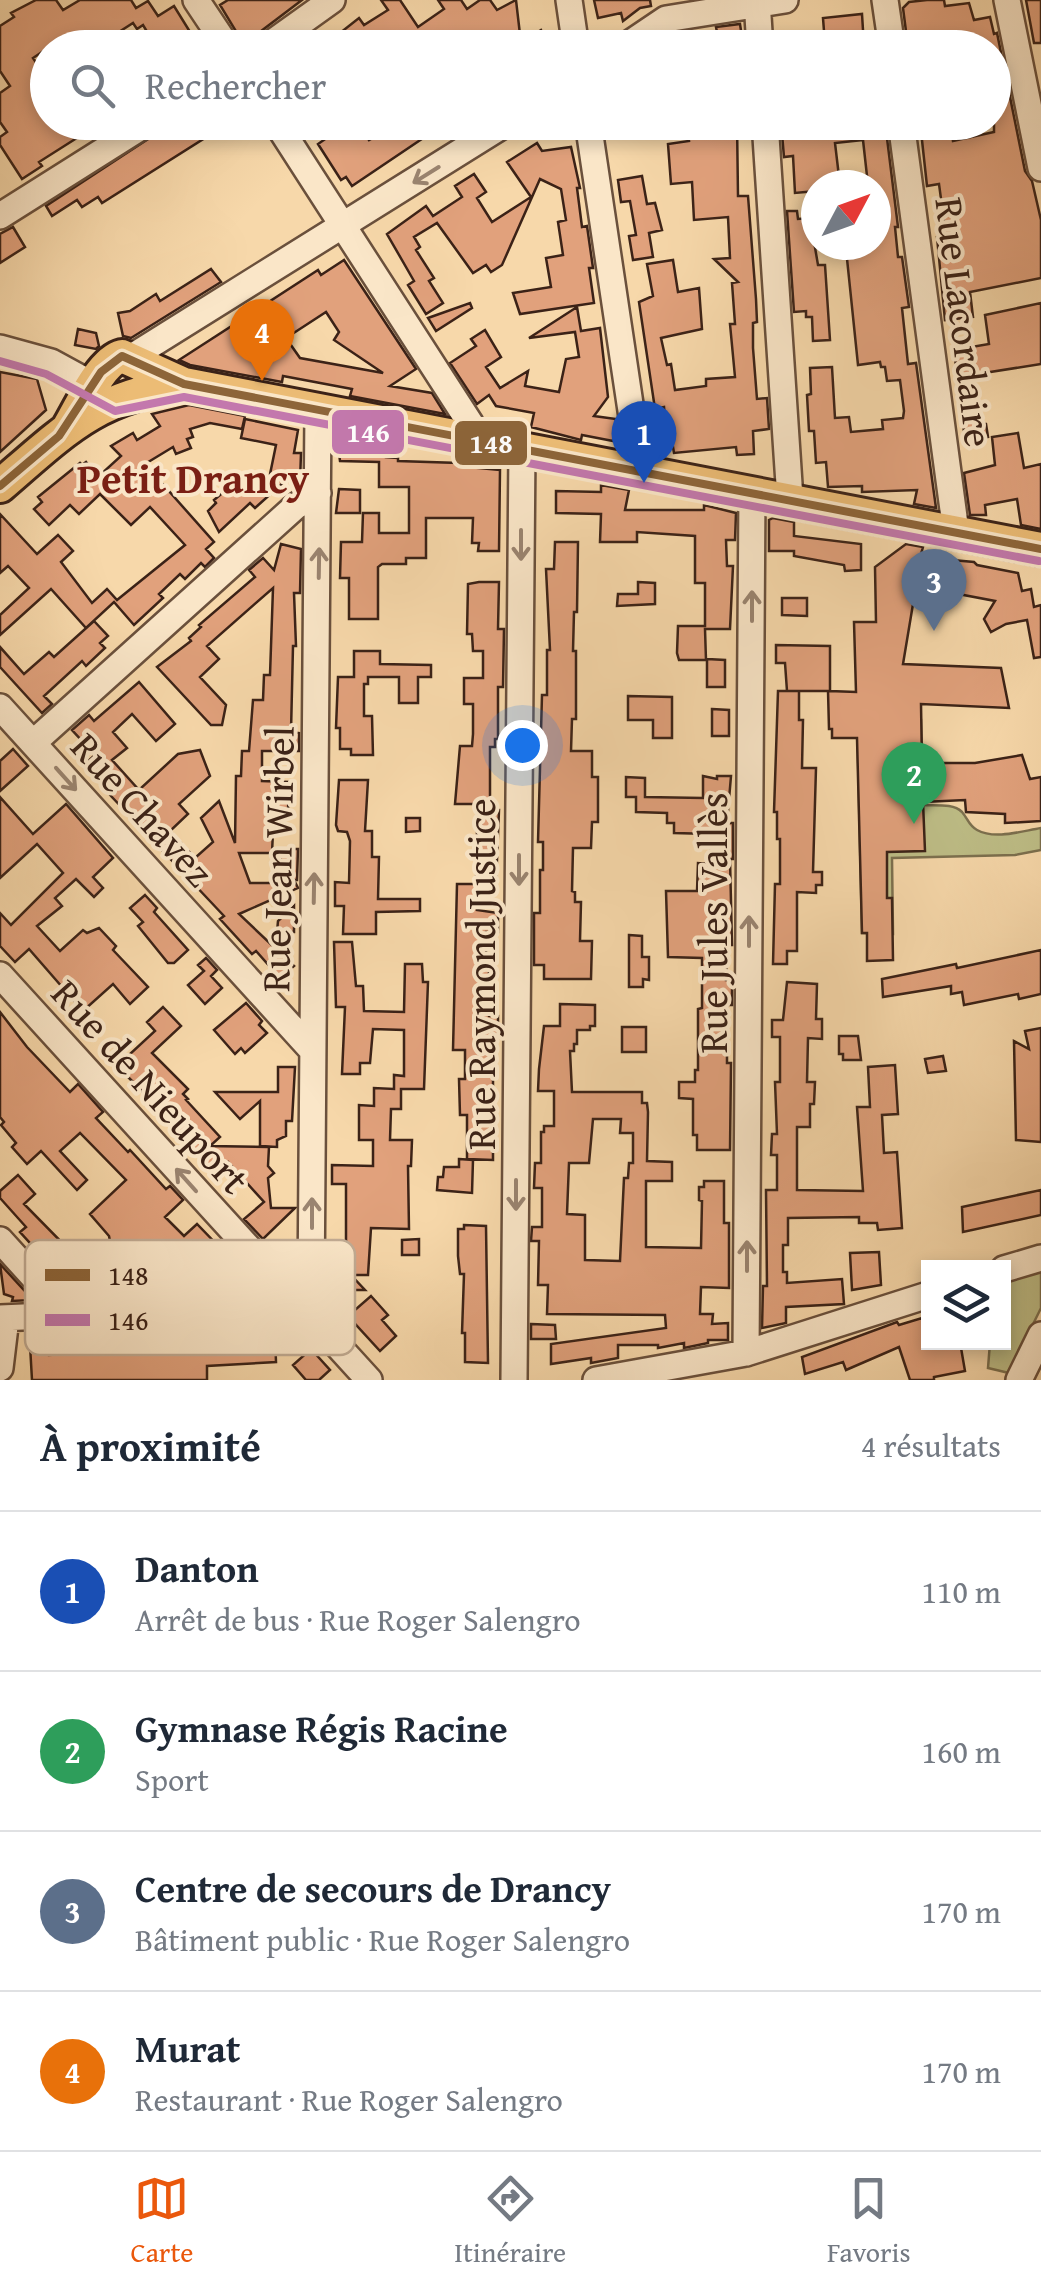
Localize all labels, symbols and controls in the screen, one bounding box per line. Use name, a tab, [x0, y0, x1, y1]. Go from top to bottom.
search box	[30, 30, 1011, 140]
text: Rechercher	[145, 57, 326, 113]
icon: search	[65, 58, 120, 113]
one-way arrow	[413, 165, 441, 186]
north arrow	[801, 170, 891, 260]
street label: Rue Lacordaire	[920, 194, 1010, 450]
pin: 4	[230, 298, 294, 381]
pin: 1	[612, 400, 676, 483]
line badge: 146	[330, 408, 406, 456]
text: 146	[346, 411, 390, 452]
line badge: 148	[453, 419, 529, 467]
text: 148	[469, 422, 513, 463]
district label: Petit Drancy	[77, 447, 310, 508]
one-way arrow	[512, 529, 531, 561]
one-way arrow	[309, 547, 328, 579]
pin: 3	[902, 548, 966, 631]
one-way arrow	[742, 590, 762, 622]
street label: Rue Chavez	[58, 719, 228, 899]
your location	[497, 720, 548, 771]
street label: Rue Jean Wirbel	[245, 725, 309, 993]
pin: 2	[882, 742, 946, 824]
one-way arrow	[54, 766, 77, 791]
street label: Rue Jules Vallès	[683, 792, 742, 1054]
street label: Rue Raymond Justice	[451, 798, 510, 1150]
one-way arrow	[509, 854, 528, 886]
one-way arrow	[304, 872, 324, 904]
one-way arrow	[740, 915, 758, 948]
street label: Rue de Nieuport	[38, 965, 264, 1207]
one-way arrow	[175, 1168, 198, 1193]
one-way arrow	[506, 1178, 526, 1211]
one-way arrow	[302, 1197, 322, 1230]
legend	[25, 1240, 355, 1355]
one-way arrow	[738, 1240, 756, 1272]
text: 148	[108, 1254, 148, 1295]
map controls	[921, 1260, 1011, 1350]
button: layers	[921, 1260, 1011, 1350]
text: 146	[108, 1299, 148, 1340]
text: À proximité	[40, 1415, 261, 1476]
text: 4 résultats	[861, 1422, 1001, 1469]
text: Danton	[135, 1540, 259, 1596]
text: 1	[64, 1568, 81, 1615]
text: 110 m	[922, 1568, 1001, 1615]
text: Arrêt de bus · Rue Roger Salengro	[135, 1596, 581, 1643]
text: Gymnase Régis Racine	[135, 1700, 508, 1756]
text: 2	[64, 1728, 81, 1775]
text: 160 m	[922, 1728, 1001, 1775]
text: Sport	[135, 1756, 209, 1803]
text: Centre de secours de Drancy	[135, 1860, 611, 1916]
text: 3	[64, 1888, 81, 1935]
text: 170 m	[922, 1888, 1001, 1935]
text: Bâtiment public · Rue Roger Salengro	[135, 1916, 630, 1963]
text: Murat	[135, 2020, 240, 2076]
text: 4	[64, 2048, 81, 2095]
text: 170 m	[922, 2048, 1001, 2095]
text: Restaurant · Rue Roger Salengro	[135, 2076, 563, 2123]
tab: Carte	[130, 2171, 193, 2272]
tab: Itinéraire	[454, 2171, 566, 2272]
tab: Favoris	[827, 2171, 911, 2272]

